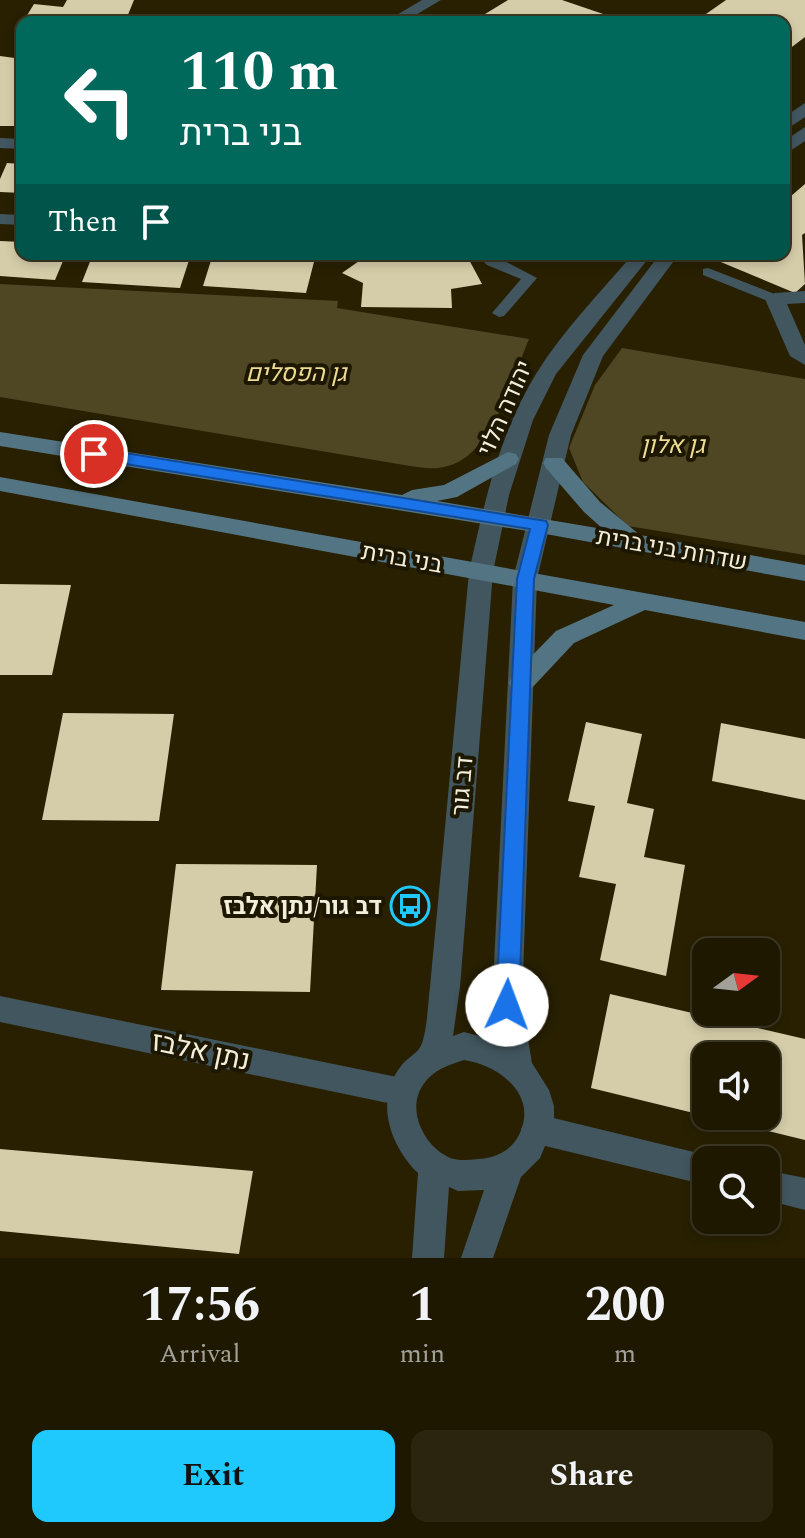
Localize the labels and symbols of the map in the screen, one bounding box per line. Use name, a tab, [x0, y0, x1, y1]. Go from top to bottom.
street label: יהודה הלוי	[469, 355, 543, 462]
park label: גן הפסלים	[245, 356, 348, 392]
pin	[60, 420, 128, 488]
park label: גן אלון	[641, 428, 707, 464]
street label: שדרות בני ברית	[594, 519, 750, 581]
street label: בני ברית	[359, 534, 445, 584]
street label: דב גור	[442, 755, 484, 817]
bus stop icon: דב גור/נתן אלבז	[389, 885, 431, 927]
place label: דב גור/נתן אלבז	[224, 889, 382, 925]
north arrow	[692, 938, 780, 1026]
position arrow	[465, 963, 549, 1047]
street label: נתן אלבז	[147, 1020, 254, 1083]

